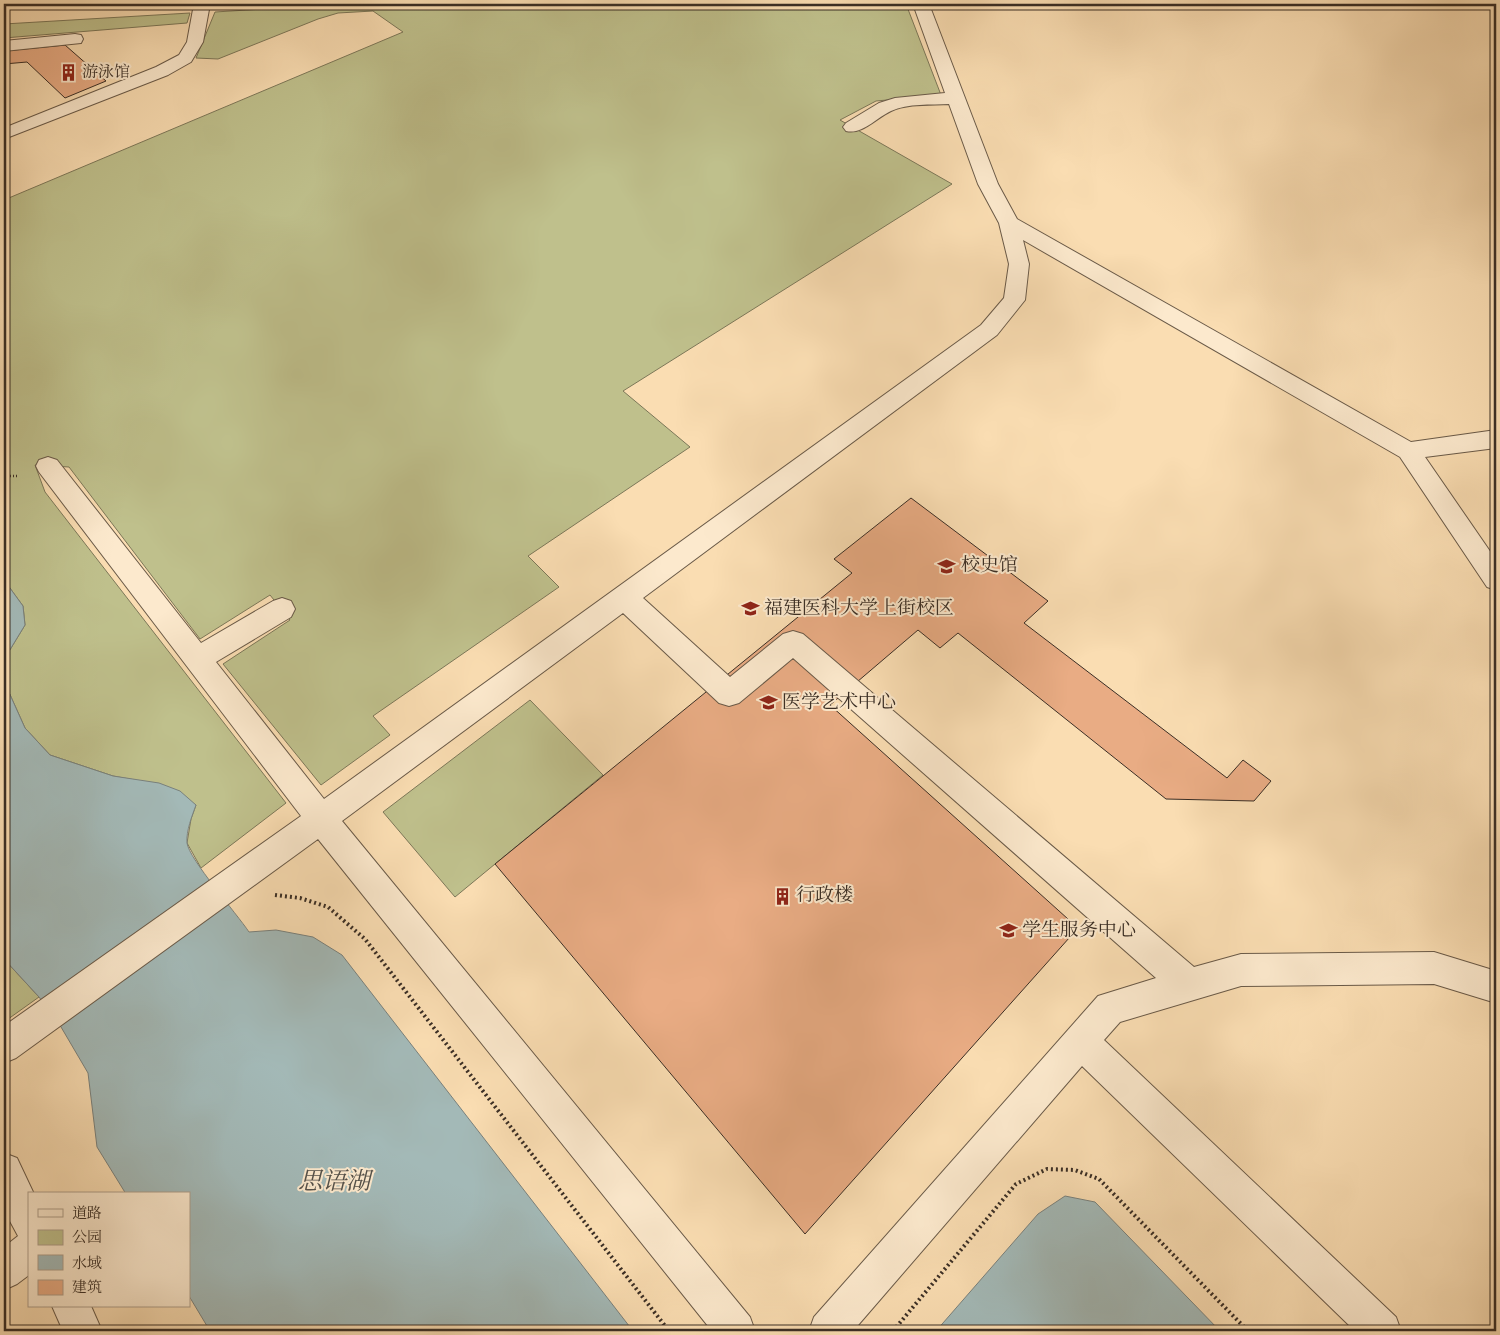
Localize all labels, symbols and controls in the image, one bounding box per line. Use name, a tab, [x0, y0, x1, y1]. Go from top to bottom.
place label: 游泳馆	[82, 62, 130, 84]
building icon: 游泳馆	[58, 63, 78, 83]
place label: 校史馆	[961, 553, 1018, 579]
school or university icon: 校史馆	[937, 556, 957, 576]
place label: 福建医科大学上街校区	[764, 596, 954, 622]
school or university icon: 福建医科大学上街校区	[740, 599, 760, 619]
place label: 医学艺术中心	[782, 690, 896, 716]
school or university icon: 医学艺术中心	[758, 693, 778, 713]
place label: 行政楼	[796, 883, 853, 909]
building icon: 行政楼	[772, 886, 792, 906]
place label: 学生服务中心	[1022, 918, 1136, 944]
school or university icon: 学生服务中心	[998, 921, 1018, 941]
water label: 思语湖	[298, 1166, 374, 1200]
legend	[28, 1192, 190, 1308]
text: 道路	[72, 1204, 102, 1225]
text: 公园	[72, 1228, 102, 1249]
text: 水域	[72, 1254, 102, 1275]
text: 建筑	[72, 1278, 102, 1299]

